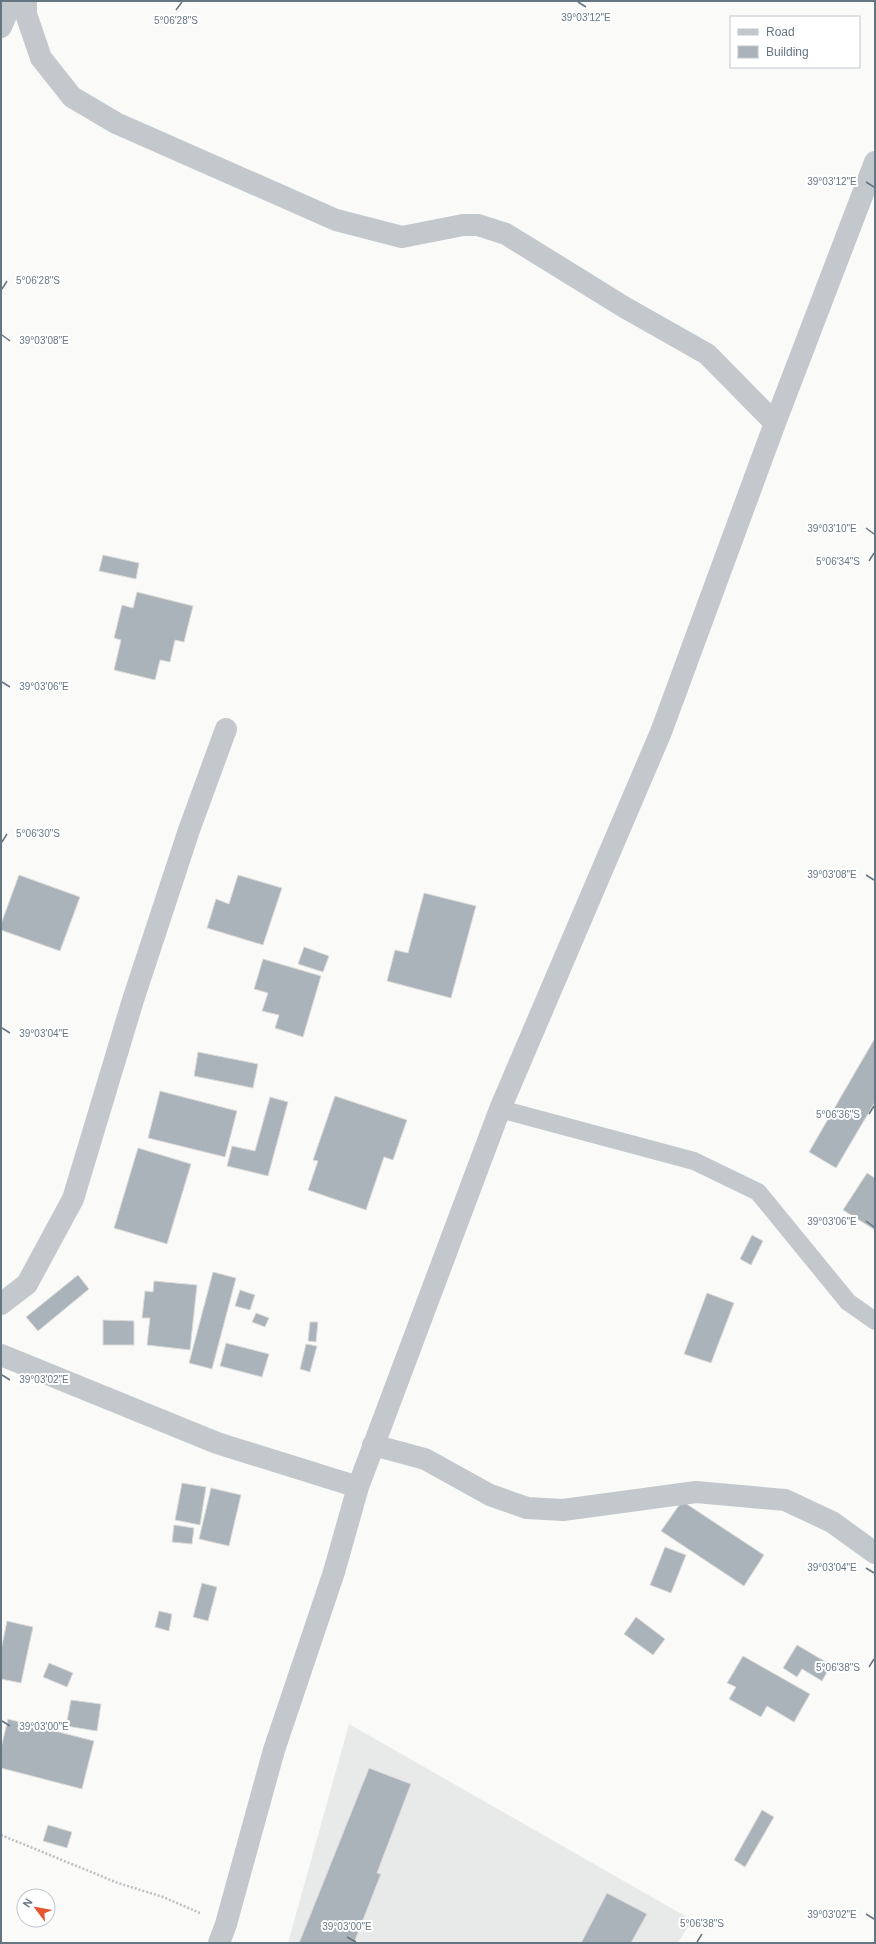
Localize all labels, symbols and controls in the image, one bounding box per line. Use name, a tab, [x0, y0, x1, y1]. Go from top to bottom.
text: 39°03'12"E	[561, 12, 611, 23]
text: 5°06'28"S	[154, 15, 198, 26]
legend	[730, 16, 860, 68]
text: Road	[766, 25, 795, 39]
text: Building	[766, 45, 809, 59]
text: 39°03'12"E	[807, 176, 857, 187]
text: 5°06'28"S	[16, 275, 60, 286]
text: 39°03'08"E	[19, 335, 69, 346]
text: 39°03'10"E	[807, 523, 857, 534]
text: 5°06'34"S	[816, 556, 860, 567]
text: 39°03'06"E	[19, 681, 69, 692]
text: 5°06'30"S	[16, 828, 60, 839]
text: 39°03'08"E	[807, 869, 857, 880]
text: 39°03'04"E	[19, 1028, 69, 1039]
text: 5°06'36"S	[816, 1109, 860, 1120]
text: 39°03'06"E	[807, 1216, 857, 1227]
text: 39°03'02"E	[19, 1374, 69, 1385]
text: 39°03'04"E	[807, 1562, 857, 1573]
text: 5°06'38"S	[816, 1662, 860, 1673]
text: 39°03'00"E	[19, 1721, 69, 1732]
north arrow	[16, 1888, 56, 1928]
text: N	[20, 1896, 35, 1909]
text: 39°03'02"E	[807, 1909, 857, 1920]
text: 5°06'38"S	[680, 1918, 724, 1929]
text: 39°03'00"E	[322, 1921, 372, 1932]

